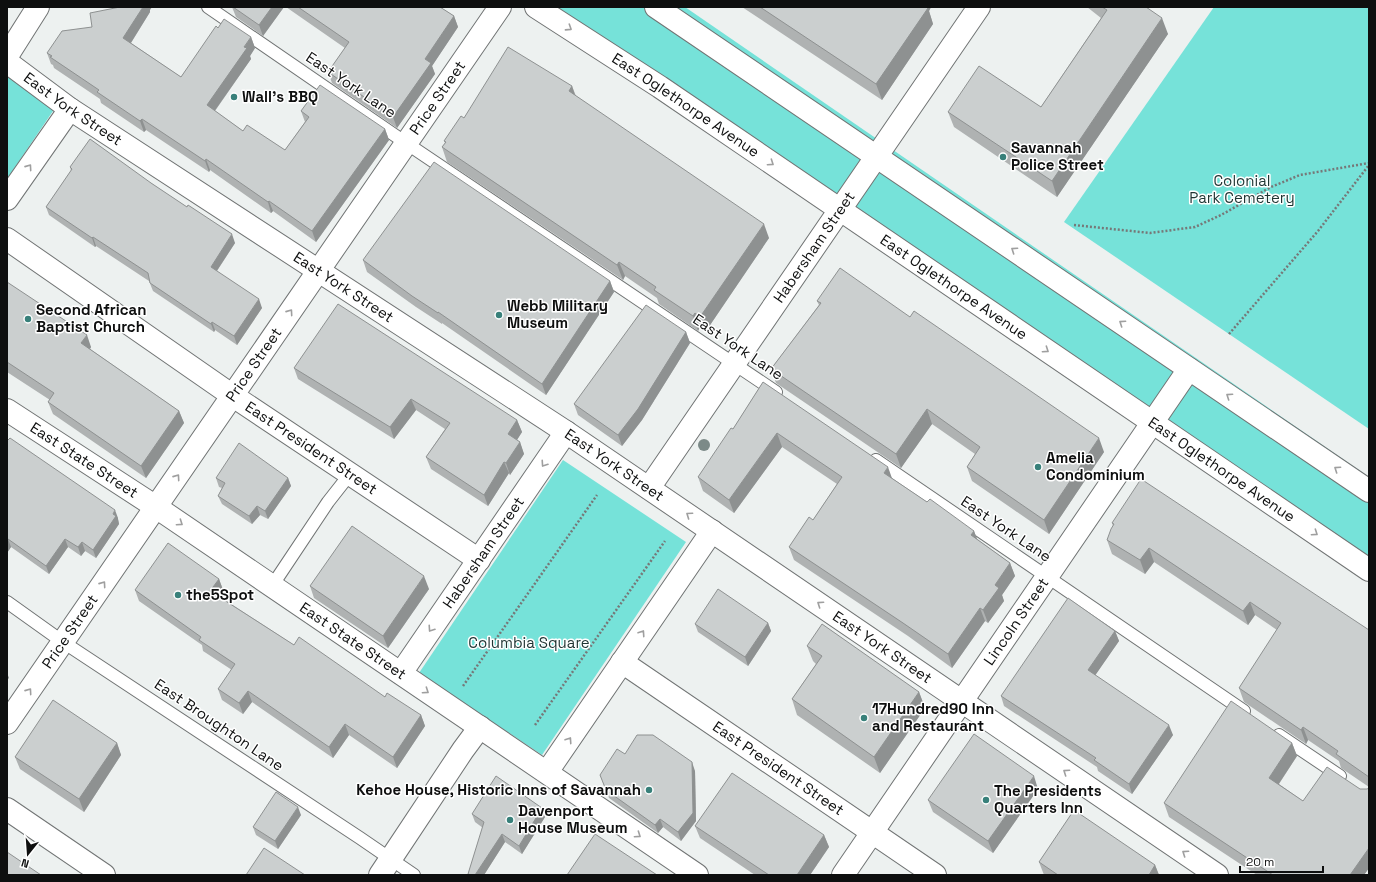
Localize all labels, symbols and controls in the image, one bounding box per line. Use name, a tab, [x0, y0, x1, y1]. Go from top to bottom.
one-way arrow	[565, 23, 572, 31]
street label: East York Lane	[302, 47, 400, 122]
street label: East Oglethorpe Avenue	[609, 49, 764, 161]
street label: Price Street	[405, 57, 469, 138]
street label: East York Street	[20, 68, 126, 150]
place label: Wall's BBQ	[242, 87, 318, 106]
marker: Wall's BBQ	[229, 92, 239, 102]
place label: Savannah Police Street	[1011, 138, 1104, 174]
marker: Savannah Police Street	[998, 152, 1008, 162]
one-way arrow	[766, 158, 773, 165]
one-way arrow	[24, 165, 31, 172]
park label: Colonial Park Cemetery	[1189, 171, 1295, 207]
street label: Habersham Street	[769, 187, 859, 306]
street label: East Oglethorpe Avenue	[877, 230, 1031, 344]
street label: East York Street	[290, 247, 398, 326]
one-way arrow	[1012, 248, 1019, 255]
place label: Webb Military Museum	[507, 296, 608, 332]
place label: Second African Baptist Church	[36, 300, 146, 336]
one-way arrow	[285, 309, 293, 316]
street label: East York Lane	[689, 309, 787, 384]
marker: Webb Military Museum	[494, 310, 504, 320]
marker: Second African Baptist Church	[23, 314, 33, 324]
one-way arrow	[1119, 320, 1126, 328]
street label: Price Street	[221, 324, 286, 405]
one-way arrow	[1041, 345, 1048, 352]
one-way arrow	[1227, 394, 1234, 401]
street label: East President Street	[242, 397, 381, 498]
street label: East Oglethorpe Avenue	[1145, 412, 1299, 526]
street label: East State Street	[27, 418, 142, 502]
street label: East York Street	[561, 424, 668, 505]
place label: Amelia Condominium	[1046, 448, 1145, 484]
one-way arrow	[541, 460, 549, 467]
marker: Amelia Condominium	[1033, 462, 1043, 472]
one-way arrow	[1334, 466, 1341, 474]
one-way arrow	[172, 474, 179, 481]
street label: East York Lane	[957, 491, 1055, 566]
street label: Habersham Street	[438, 493, 528, 612]
one-way arrow	[686, 512, 693, 520]
one-way arrow	[176, 519, 183, 526]
one-way arrow	[1311, 528, 1318, 536]
street label: Lincoln Street	[979, 574, 1053, 669]
one-way arrow	[98, 581, 105, 588]
place label: the5Spot	[186, 585, 254, 604]
street label: Price Street	[37, 590, 102, 672]
marker: the5Spot	[173, 590, 183, 600]
street label: East State Street	[296, 598, 410, 684]
one-way arrow	[817, 601, 824, 609]
street label: East York Street	[829, 606, 936, 687]
one-way arrow	[428, 625, 436, 632]
one-way arrow	[637, 630, 645, 637]
park label: Columbia Square	[468, 633, 590, 652]
street label: East Broughton Lane	[151, 674, 288, 775]
one-way arrow	[422, 686, 429, 693]
one-way arrow	[24, 688, 32, 695]
place label: 17Hundred90 Inn and Restaurant	[872, 699, 994, 735]
marker: 17Hundred90 Inn and Restaurant	[859, 713, 869, 723]
street label: East President Street	[709, 717, 848, 819]
one-way arrow	[564, 737, 572, 744]
one-way arrow	[1063, 769, 1070, 777]
place label: Kehoe House, Historic Inns of Savannah	[356, 780, 641, 799]
place label: The Presidents Quarters Inn	[994, 781, 1102, 817]
marker: Kehoe House, Historic Inns of Savannah	[644, 785, 654, 795]
marker: The Presidents Quarters Inn	[981, 795, 991, 805]
place label: Davenport House Museum	[518, 801, 628, 837]
marker: Davenport House Museum	[505, 815, 515, 825]
one-way arrow	[634, 830, 641, 838]
north arrow	[8, 834, 48, 874]
scale bar	[1240, 848, 1323, 874]
one-way arrow	[1182, 850, 1189, 858]
text: 20 m	[1246, 854, 1274, 870]
text: N	[20, 856, 31, 871]

